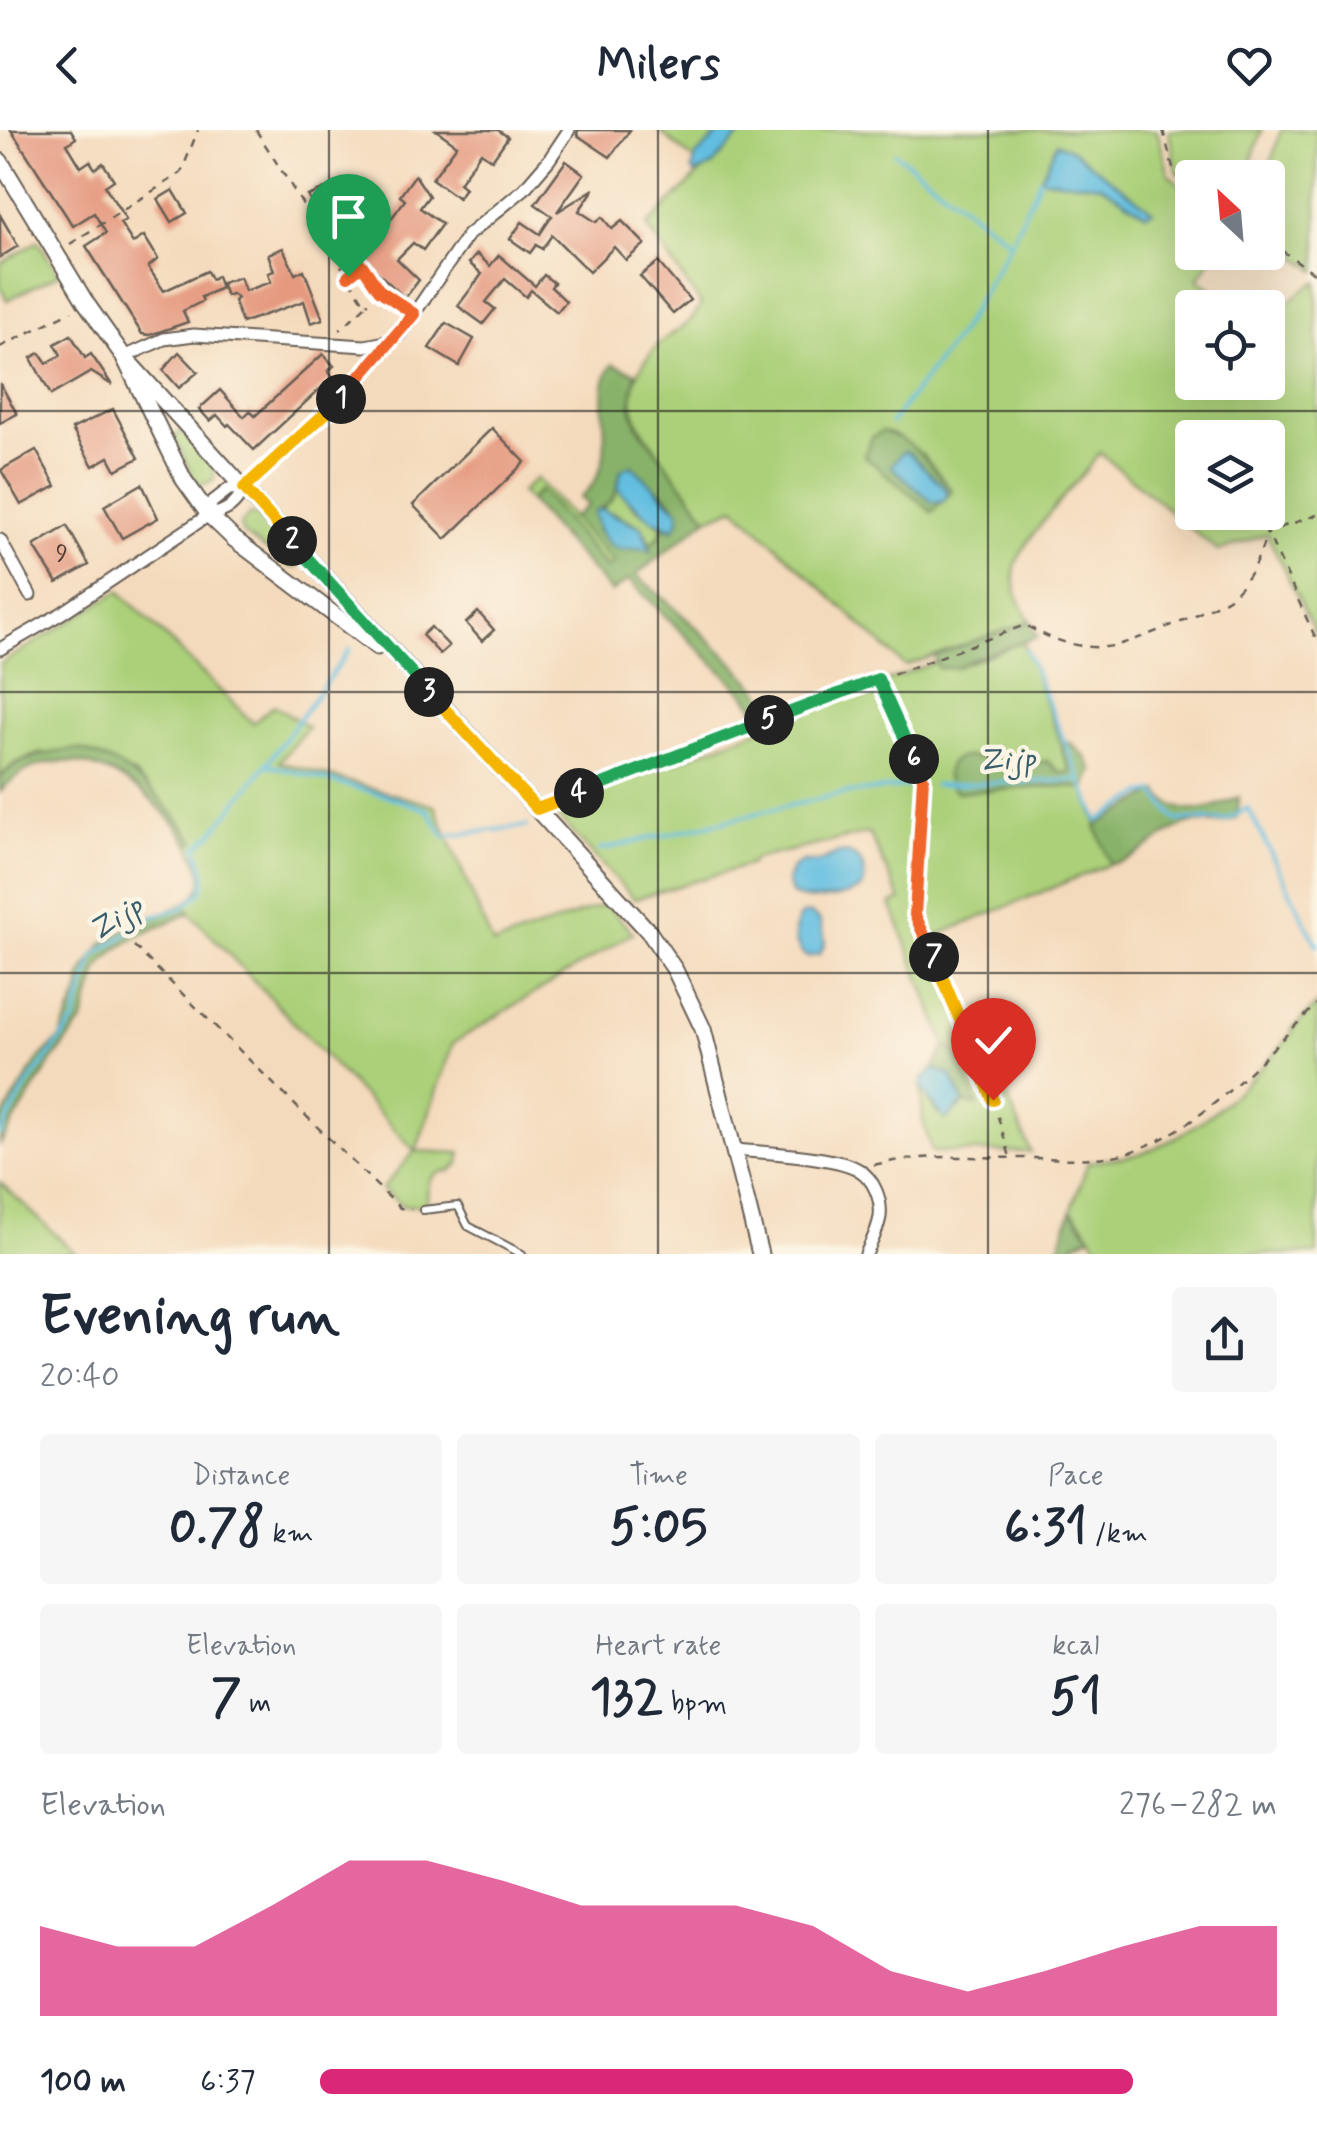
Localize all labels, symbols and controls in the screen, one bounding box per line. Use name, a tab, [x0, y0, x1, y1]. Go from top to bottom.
text: Milers	[597, 36, 720, 95]
icon: back	[40, 38, 95, 93]
icon: heart	[1222, 38, 1277, 93]
north arrow	[1175, 160, 1285, 270]
map controls	[1175, 160, 1285, 530]
pin	[306, 174, 391, 277]
icon: arrive	[321, 189, 376, 244]
button: locate	[1175, 290, 1285, 400]
pin: 1	[316, 374, 366, 424]
text: 1	[335, 380, 347, 417]
button: layers	[1175, 420, 1285, 530]
pin: 2	[267, 516, 317, 566]
text: 2	[285, 522, 299, 559]
house number: 9	[56, 538, 68, 571]
pin: 3	[404, 667, 454, 717]
text: 3	[423, 673, 435, 710]
pin: 5	[744, 695, 794, 745]
text: 5	[761, 701, 777, 738]
pin: 6	[889, 734, 939, 784]
water label: Zijp	[978, 738, 1037, 782]
text: 6	[907, 740, 921, 777]
pin: 4	[554, 768, 604, 818]
text: 4	[571, 774, 587, 811]
water label: Zijp	[81, 885, 152, 952]
pin: 7	[909, 932, 959, 982]
text: 7	[926, 938, 943, 975]
pin	[951, 998, 1036, 1101]
icon: check	[966, 1013, 1021, 1068]
text: Evening run	[40, 1282, 340, 1354]
button: share	[1172, 1287, 1277, 1392]
text: 20:40	[40, 1356, 119, 1398]
text: Distance	[192, 1458, 290, 1495]
text: Time	[629, 1458, 688, 1495]
text: Pace	[1048, 1458, 1104, 1495]
text: 0.78	[169, 1495, 265, 1561]
text: 5:05	[610, 1495, 707, 1561]
text: 6:31	[1004, 1495, 1087, 1561]
text: km	[265, 1516, 313, 1553]
text: /km	[1087, 1516, 1148, 1553]
text: Elevation	[186, 1628, 296, 1665]
text: Heart rate	[596, 1628, 721, 1665]
text: kcal	[1052, 1628, 1099, 1665]
text: 7	[211, 1665, 241, 1731]
text: 132	[590, 1665, 663, 1731]
text: 51	[1050, 1665, 1102, 1731]
text: m	[241, 1686, 271, 1723]
text: bpm	[663, 1686, 727, 1723]
text: Elevation	[40, 1784, 166, 1826]
text: 276–282 m	[1119, 1784, 1277, 1826]
text: 100 m	[40, 2061, 126, 2103]
text: 6:37	[200, 2061, 256, 2103]

